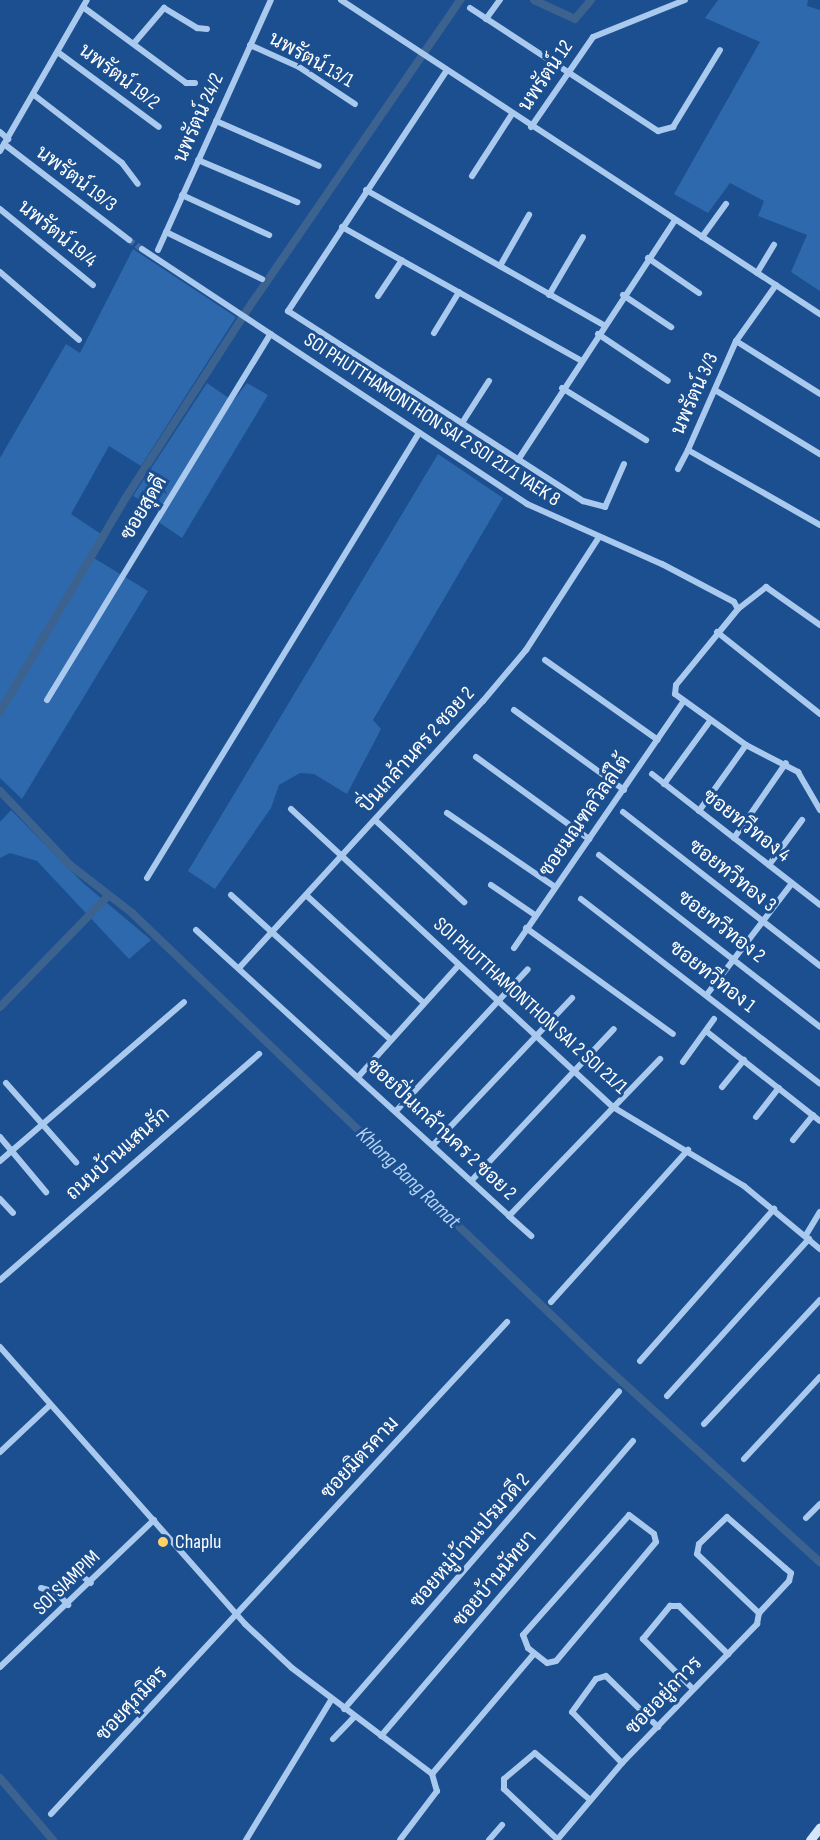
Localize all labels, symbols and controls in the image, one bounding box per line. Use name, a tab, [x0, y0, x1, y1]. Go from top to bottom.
street label: นพรัตน์ 13/1	[264, 27, 358, 93]
street label: นพรัตน์ 12	[514, 36, 578, 116]
street label: นพรัตน์ 19/2	[74, 39, 164, 115]
street label: นพรัตน์ 24/2	[169, 70, 229, 166]
street label: นพรัตน์ 19/3	[31, 141, 121, 217]
street label: นพรัตน์ 19/4	[13, 195, 101, 273]
street label: SOI PHUTTHAMONTHON SAI 2 SOI 21/1 YAEK 8	[299, 328, 565, 512]
street label: นพรัตน์ 3/3	[666, 349, 724, 439]
street label: ซอยสุดดี	[115, 471, 173, 545]
street label: ปิ่นเกล้านคร 2 ซอย 2	[354, 682, 480, 818]
street label: ซอยมณฑลวิลล์ใต้	[534, 750, 636, 882]
street label: ซอยทวีทอง 4	[697, 784, 795, 868]
street label: ซอยทวีทอง 3	[683, 834, 781, 918]
street label: ซอยทวีทอง 2	[673, 885, 769, 969]
street label: SOI PHUTTHAMONTHON SAI 2 SOI 21/1	[428, 913, 632, 1099]
street label: ซอยทวีทอง 1	[664, 936, 760, 1018]
street label: ซอยปิ่นเกล้านคร 2 ซอย 2	[361, 1054, 521, 1206]
street label: ถนนบ้านแสนรัก	[61, 1102, 175, 1206]
water label: Khlong Bang Ramat	[351, 1122, 465, 1234]
street label: ซอยมิตรคาม	[316, 1412, 404, 1504]
street label: ซอยหมู่บ้านเปรมวดี 2	[405, 1469, 535, 1613]
street label: ซอยบ้านนัทยา	[448, 1526, 542, 1632]
place label: Chaplu	[175, 1530, 221, 1554]
marker: Chaplu	[156, 1535, 170, 1549]
street label: SOI SIAMPIM	[29, 1546, 105, 1620]
street label: ซอยอยู่ถาวร	[621, 1652, 707, 1740]
street label: ซอยศุภมิตร	[91, 1661, 173, 1747]

